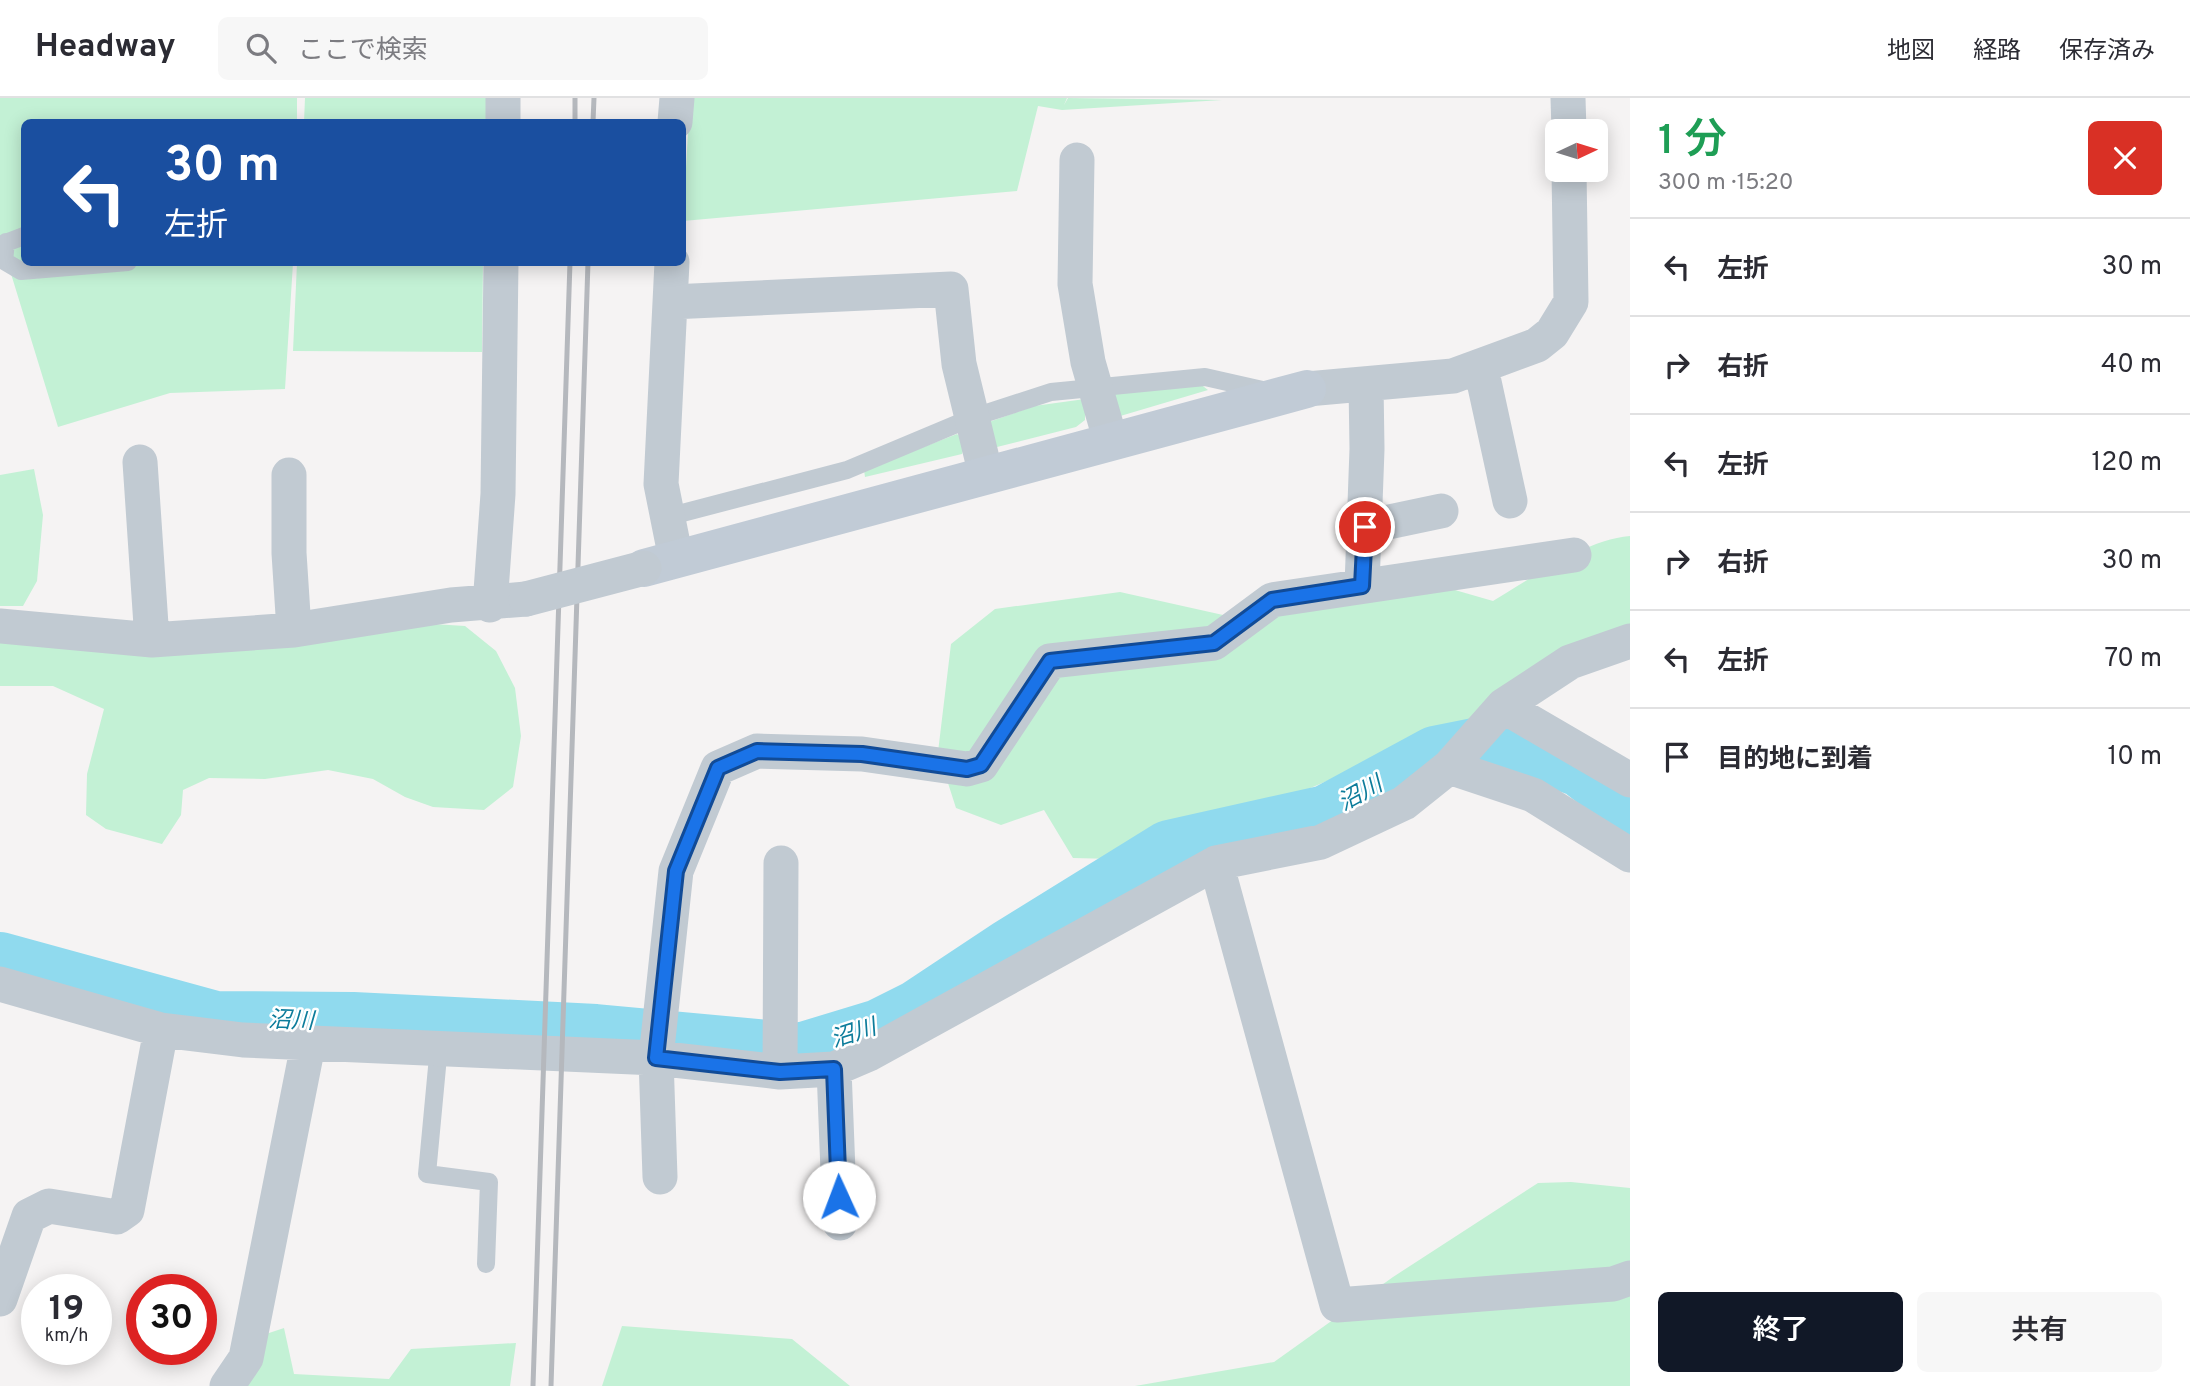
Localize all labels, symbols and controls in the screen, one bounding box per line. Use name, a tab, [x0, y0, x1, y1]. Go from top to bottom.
search box	[218, 17, 708, 80]
text: Headway	[35, 27, 176, 69]
icon: search	[242, 29, 280, 67]
text: ここで検索	[298, 35, 428, 68]
text: 地図	[1887, 37, 1935, 67]
text: 経路	[1973, 37, 2021, 67]
text: 保存済み	[2059, 37, 2155, 67]
text: 1 分	[1658, 116, 1727, 169]
north arrow	[1545, 119, 1608, 182]
map controls	[1545, 119, 1608, 182]
button: close	[2088, 121, 2162, 195]
text: 30 m	[164, 137, 280, 199]
icon: left	[49, 147, 140, 238]
text: 300 m · 15:20	[1658, 169, 1794, 198]
text: 左折	[164, 207, 228, 247]
icon: left	[1658, 248, 1696, 286]
text: 30 m	[2102, 251, 2162, 284]
text: 左折	[1717, 254, 1769, 287]
icon: right	[1658, 346, 1696, 384]
text: 40 m	[2101, 349, 2162, 382]
text: 右折	[1717, 352, 1769, 385]
icon: left	[1658, 444, 1696, 482]
text: 120 m	[2092, 447, 2162, 480]
text: 左折	[1717, 450, 1769, 483]
pin	[1335, 497, 1395, 557]
icon: arrive	[1346, 508, 1384, 546]
icon: right	[1658, 542, 1696, 580]
text: 30 m	[2102, 545, 2162, 578]
text: 右折	[1717, 548, 1769, 581]
icon: left	[1658, 640, 1696, 678]
text: 70 m	[2104, 643, 2162, 676]
text: 左折	[1717, 646, 1769, 679]
icon: arrive	[1658, 738, 1696, 776]
text: 10 m	[2107, 741, 2162, 774]
text: 目的地に到着	[1717, 744, 1873, 777]
water label: 沼川	[1334, 770, 1391, 819]
water label: 沼川	[268, 1007, 317, 1037]
water label: 沼川	[828, 1013, 883, 1056]
position arrow	[802, 1160, 876, 1234]
speed limit sign: 30	[126, 1274, 217, 1365]
text: 19	[49, 1288, 84, 1332]
button: 終了	[1658, 1292, 1903, 1372]
button: 共有	[1917, 1292, 2162, 1372]
text: km/h	[45, 1325, 88, 1348]

